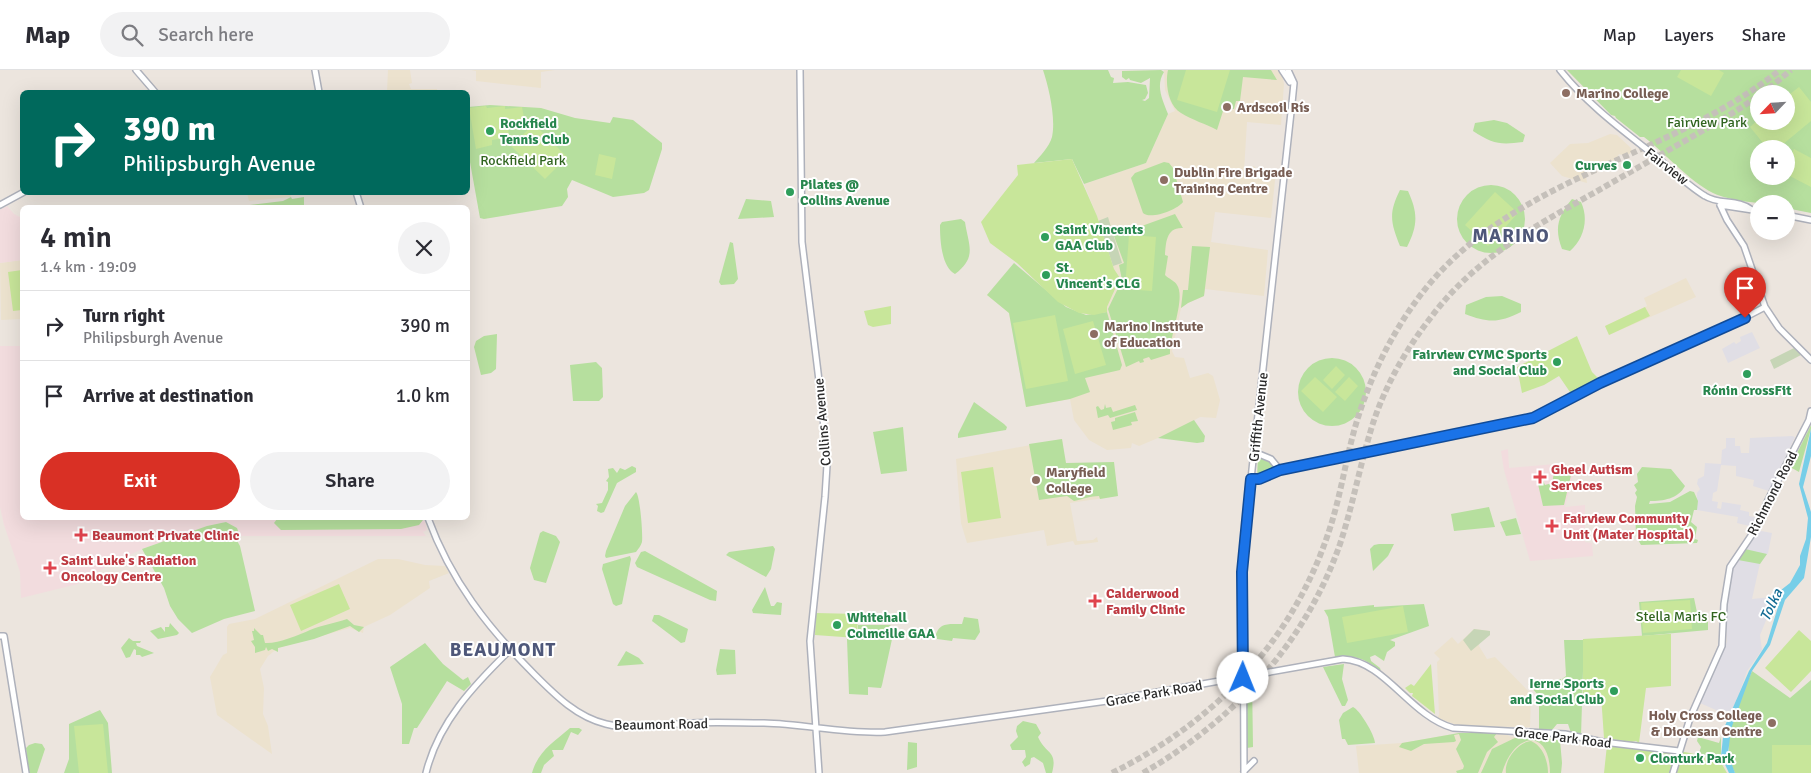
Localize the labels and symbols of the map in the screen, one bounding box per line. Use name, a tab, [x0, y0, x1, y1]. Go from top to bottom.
place label: Marino College	[1576, 85, 1669, 102]
north arrow	[1750, 85, 1795, 130]
marker: Marino College	[1560, 87, 1572, 99]
place label: Ardscoil Rís	[1237, 99, 1310, 116]
marker: Ardscoil Rís	[1221, 101, 1233, 113]
park label: Fairview Park	[1667, 114, 1747, 131]
place label: Rockfield Tennis Club	[500, 115, 570, 148]
marker: Rockfield Tennis Club	[484, 125, 496, 137]
street label: Fairview	[1642, 144, 1692, 189]
park label: Rockfield Park	[480, 152, 566, 169]
place label: Curves	[1575, 157, 1617, 174]
marker: Curves	[1621, 159, 1633, 171]
place label: Dublin Fire Brigade Training Centre	[1174, 164, 1292, 197]
marker: Dublin Fire Brigade Training Centre	[1158, 174, 1170, 186]
place label: Pilates @ Collins Avenue	[800, 176, 890, 209]
marker: Pilates @ Collins Avenue	[784, 186, 796, 198]
place label: Saint Vincents GAA Club	[1055, 221, 1143, 254]
district label: MARINO	[1472, 224, 1550, 248]
marker: Saint Vincents GAA Club	[1039, 231, 1051, 243]
place label: St. Vincent's CLG	[1056, 259, 1140, 292]
pin	[1724, 267, 1766, 318]
marker: St. Vincent's CLG	[1040, 269, 1052, 281]
place label: Marino Institute of Education	[1104, 318, 1204, 351]
marker: Marino Institute of Education	[1088, 328, 1100, 340]
place label: Fairview CYMC Sports and Social Club	[1412, 346, 1548, 379]
marker: Fairview CYMC Sports and Social Club	[1551, 356, 1563, 368]
marker: Rónin CrossFit	[1741, 368, 1753, 380]
street label: Griffith Avenue	[1245, 371, 1272, 463]
street label: Collins Avenue	[810, 377, 835, 467]
place label: Rónin CrossFit	[1703, 382, 1792, 399]
street label: Richmond Road	[1744, 448, 1801, 539]
place label: Gheel Autism Services	[1551, 461, 1633, 494]
place label: Maryfield College	[1046, 464, 1106, 497]
marker: Gheel Autism Services	[1533, 470, 1547, 484]
marker: Maryfield College	[1030, 474, 1042, 486]
place label: Fairview Community Unit (Mater Hospital)	[1563, 510, 1694, 543]
marker: Fairview Community Unit (Mater Hospital)	[1545, 519, 1559, 533]
place label: Beaumont Private Clinic	[92, 527, 240, 544]
marker: Beaumont Private Clinic	[74, 528, 88, 542]
place label: Saint Luke's Radiation Oncology Centre	[61, 552, 197, 585]
marker: Saint Luke's Radiation Oncology Centre	[43, 561, 57, 575]
place label: Calderwood Family Clinic	[1106, 585, 1186, 618]
water label: Tolka	[1756, 586, 1786, 624]
marker: Calderwood Family Clinic	[1088, 594, 1102, 608]
park label: Stella Maris FC	[1636, 608, 1726, 625]
place label: Whitehall Colmcille GAA	[847, 609, 935, 642]
marker: Whitehall Colmcille GAA	[831, 619, 843, 631]
district label: BEAUMONT	[450, 638, 556, 662]
position arrow	[1216, 651, 1268, 703]
place label: Ierne Sports and Social Club	[1510, 675, 1605, 708]
street label: Grace Park Road	[1105, 677, 1204, 710]
marker: Ierne Sports and Social Club	[1608, 685, 1620, 697]
place label: Holy Cross College & Diocesan Centre	[1648, 707, 1762, 740]
street label: Beaumont Road	[614, 715, 708, 734]
marker: Holy Cross College & Diocesan Centre	[1766, 717, 1778, 729]
street label: Grace Park Road	[1513, 723, 1612, 752]
place label: Clonturk Park	[1650, 750, 1735, 767]
marker: Clonturk Park	[1634, 752, 1646, 764]

